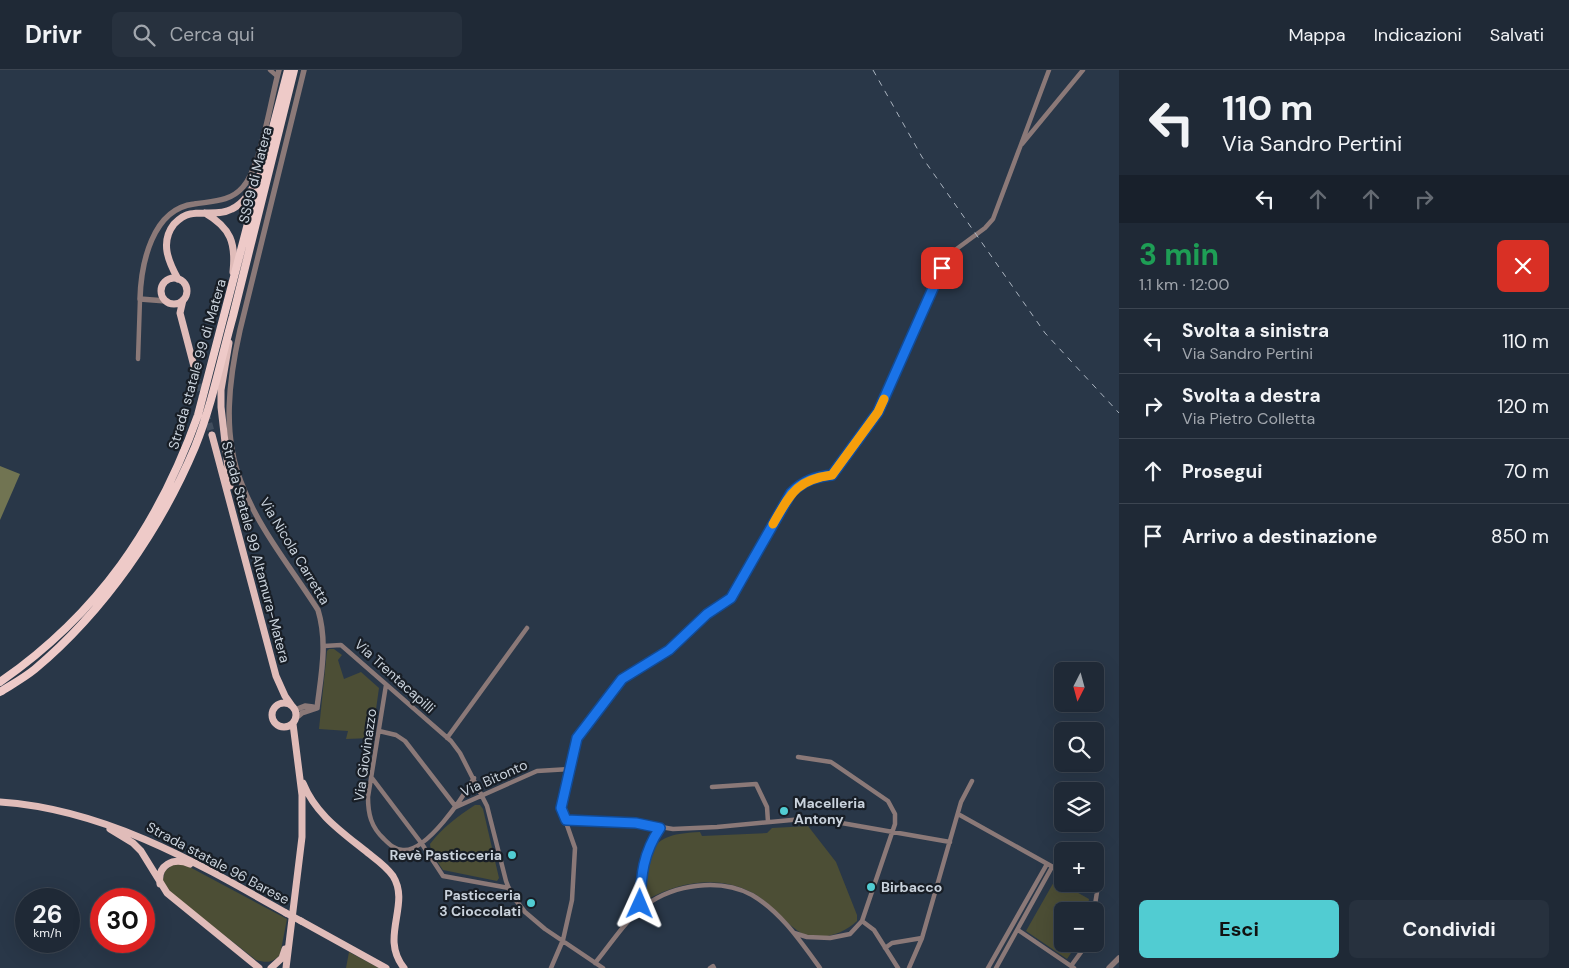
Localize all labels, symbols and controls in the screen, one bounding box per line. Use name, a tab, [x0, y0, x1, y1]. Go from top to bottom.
search box	[112, 12, 462, 57]
text: Drivr	[25, 19, 82, 50]
icon: search	[130, 21, 158, 49]
text: Cerca qui	[170, 22, 254, 47]
text: Mappa	[1288, 23, 1346, 47]
text: Indicazioni	[1374, 23, 1462, 47]
text: Salvati	[1490, 23, 1544, 47]
text: 110 m	[1222, 85, 1313, 131]
icon: left	[1139, 90, 1204, 155]
street label: SS99 di Matera	[234, 125, 276, 225]
text: Via Sandro Pertini	[1222, 129, 1402, 158]
icon: left	[1251, 185, 1279, 213]
icon: ahead	[1304, 185, 1332, 213]
icon: ahead	[1357, 185, 1385, 213]
icon: right	[1410, 185, 1438, 213]
text: 3 min	[1139, 235, 1219, 274]
button: close	[1497, 240, 1549, 292]
pin	[921, 247, 963, 289]
icon: arrive	[928, 254, 956, 282]
text: 1.1 km · 12:00	[1139, 274, 1229, 295]
street label: Strada statale 99 di Matera	[164, 277, 230, 451]
text: Svolta a sinistra	[1182, 318, 1329, 343]
icon: left	[1139, 327, 1167, 355]
text: 110 m	[1502, 329, 1549, 354]
text: Via Sandro Pertini	[1182, 343, 1313, 364]
text: Svolta a destra	[1182, 383, 1321, 408]
icon: right	[1139, 392, 1167, 420]
text: 120 m	[1497, 394, 1549, 419]
text: Via Pietro Colletta	[1182, 408, 1315, 429]
street label: Strada Statale 99 Altamura-Matera	[218, 439, 294, 665]
icon: ahead	[1139, 457, 1167, 485]
text: Prosegui	[1182, 459, 1262, 484]
text: 70 m	[1504, 459, 1549, 484]
street label: Via Nicola Carretta	[256, 494, 334, 608]
icon: arrive	[1139, 522, 1167, 550]
text: Arrivo a destinazione	[1182, 524, 1377, 549]
text: 850 m	[1491, 524, 1549, 549]
street label: Via Trentacapilli	[351, 635, 439, 717]
north arrow	[1054, 662, 1104, 712]
map controls	[1054, 662, 1104, 952]
street label: Via Giovinazzo	[350, 707, 380, 803]
button: search	[1054, 722, 1104, 772]
street label: Via Bitonto	[458, 755, 530, 801]
button: layers	[1054, 782, 1104, 832]
place label: Macelleria Antony	[794, 794, 865, 828]
marker: Macelleria Antony	[778, 805, 790, 817]
street label: Strada statale 96 Barese	[143, 818, 293, 908]
button: +	[1054, 842, 1104, 892]
place label: Revè Pasticceria	[389, 846, 502, 864]
marker: Revè Pasticceria	[506, 849, 518, 861]
position arrow	[613, 877, 665, 929]
place label: Birbacco	[881, 878, 942, 896]
marker: Birbacco	[865, 881, 877, 893]
place label: Pasticceria 3 Cioccolati	[439, 886, 521, 920]
speed limit sign: 30	[90, 888, 155, 953]
marker: Pasticceria 3 Cioccolati	[525, 897, 537, 909]
text: 26	[32, 898, 63, 931]
button: Esci	[1139, 900, 1339, 958]
button: Condividi	[1349, 900, 1549, 958]
button: −	[1054, 902, 1104, 952]
text: km/h	[33, 925, 62, 941]

